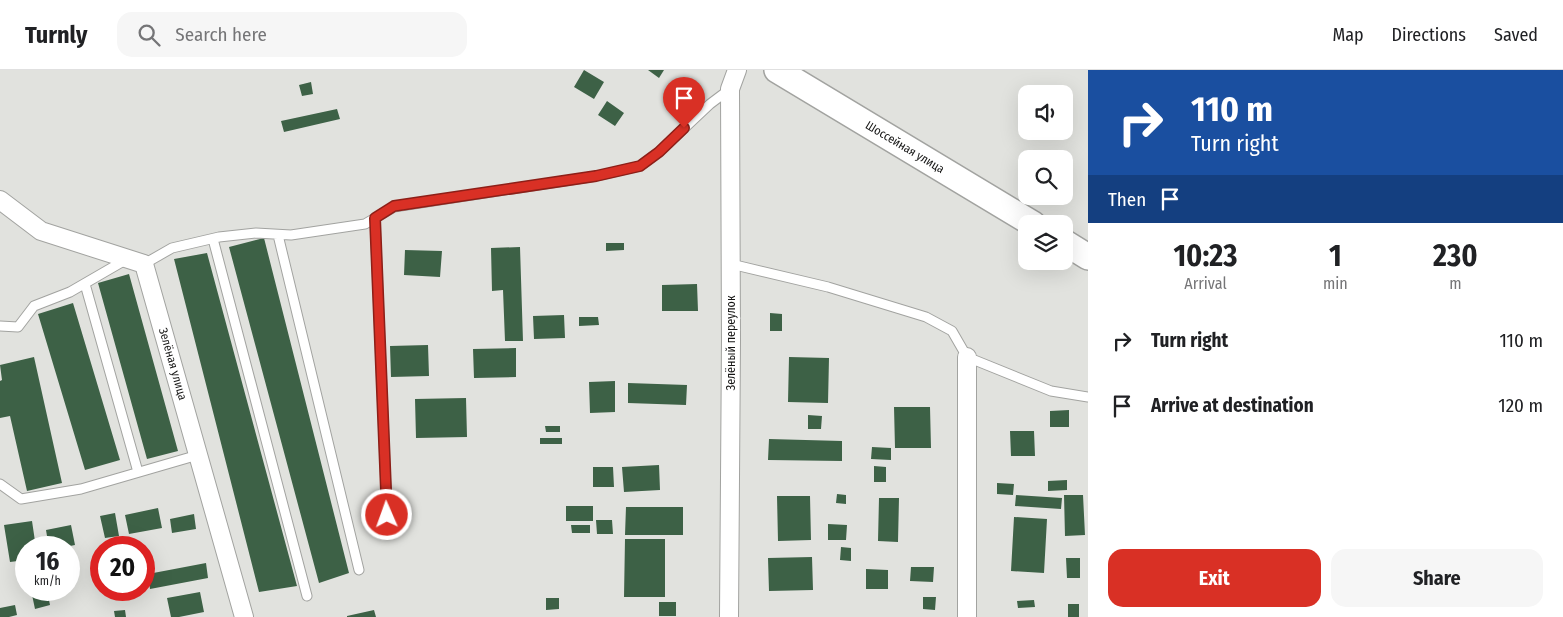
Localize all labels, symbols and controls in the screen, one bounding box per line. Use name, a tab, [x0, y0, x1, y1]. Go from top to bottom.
search box	[117, 12, 467, 57]
text: Turnly	[25, 21, 87, 49]
icon: search	[135, 21, 163, 49]
text: Search here	[175, 23, 267, 46]
text: Map	[1332, 24, 1364, 46]
text: Directions	[1392, 24, 1466, 46]
text: Saved	[1494, 24, 1538, 46]
pin	[663, 77, 705, 128]
icon: arrive	[670, 84, 698, 112]
map controls	[1018, 85, 1073, 270]
button: sound	[1018, 85, 1073, 140]
text: 110 m	[1191, 88, 1273, 130]
icon: right	[1108, 90, 1173, 155]
street label: Шоссейная улица	[863, 118, 947, 176]
text: Turn right	[1191, 130, 1279, 157]
button: search	[1018, 150, 1073, 205]
icon: arrive	[1156, 185, 1184, 213]
text: Then	[1108, 188, 1146, 211]
button: layers	[1018, 215, 1073, 270]
text: 10:23	[1173, 238, 1237, 274]
text: 1	[1329, 238, 1342, 274]
text: 230	[1433, 238, 1478, 274]
text: Arrival	[1184, 274, 1227, 293]
text: min	[1323, 274, 1348, 293]
text: m	[1449, 274, 1461, 293]
street label: Зелёный переулок	[724, 295, 738, 391]
street label: Зелёная улица	[156, 326, 190, 402]
icon: right	[1108, 327, 1136, 355]
text: Turn right	[1151, 329, 1228, 352]
text: 110 m	[1499, 329, 1543, 352]
icon: arrive	[1108, 392, 1136, 420]
text: Arrive at destination	[1151, 394, 1314, 417]
text: 120 m	[1498, 394, 1543, 417]
position arrow	[360, 488, 412, 540]
speed limit sign: 20	[90, 536, 155, 601]
text: 16	[36, 547, 59, 577]
button: Exit	[1108, 549, 1321, 607]
button: Share	[1331, 549, 1543, 607]
text: km/h	[34, 574, 61, 588]

